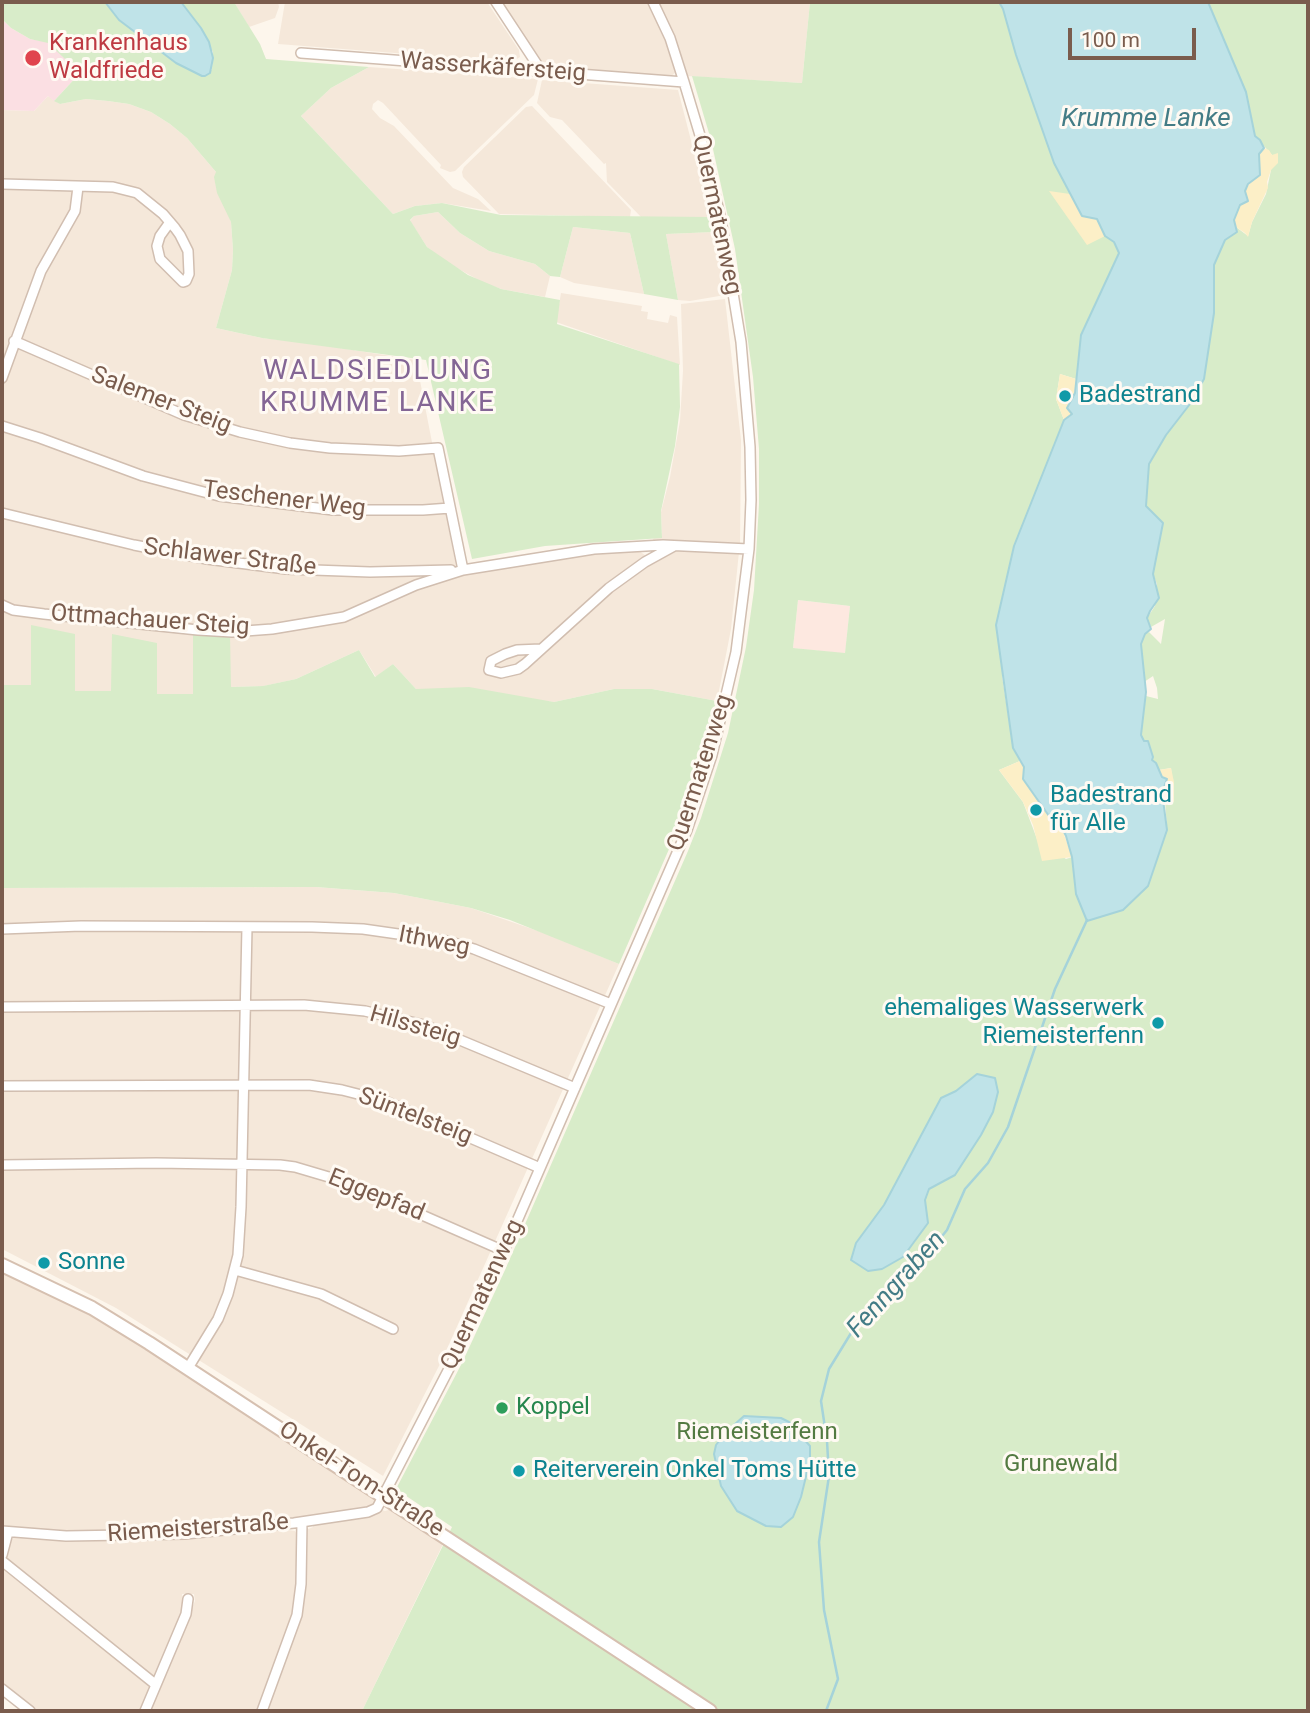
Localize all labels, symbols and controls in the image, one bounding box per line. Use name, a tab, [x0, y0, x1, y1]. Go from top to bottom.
scale bar	[1072, 14, 1200, 58]
text: 100 m	[1081, 28, 1140, 52]
place label: Krankenhaus Waldfriede	[49, 30, 188, 86]
street label: Wasserkäfersteig	[399, 47, 587, 89]
marker: Krankenhaus Waldfriede	[23, 48, 43, 68]
water label: Krumme Lanke	[1061, 103, 1231, 135]
street label: Quermatenweg	[685, 132, 747, 298]
district label: WALDSIEDLUNG KRUMME LANKE	[262, 355, 494, 421]
street label: Salemer Steig	[87, 361, 235, 441]
place label: Badestrand	[1079, 382, 1201, 410]
marker: Badestrand	[1057, 388, 1073, 404]
street label: Teschener Weg	[201, 476, 367, 524]
street label: Schlawer Straße	[142, 533, 318, 583]
street label: Ottmachauer Steig	[50, 600, 250, 642]
street label: Quermatenweg	[662, 691, 740, 855]
place label: Badestrand für Alle	[1050, 782, 1172, 838]
marker: Badestrand für Alle	[1028, 802, 1044, 818]
street label: Ithweg	[396, 921, 472, 963]
place label: ehemaliges Wasserwerk Riemeisterfenn	[884, 995, 1144, 1051]
street label: Hilssteig	[366, 1000, 464, 1054]
marker: ehemaliges Wasserwerk Riemeisterfenn	[1150, 1015, 1166, 1031]
street label: Süntelsteig	[354, 1082, 476, 1152]
street label: Eggepfad	[324, 1164, 428, 1228]
street label: Quermatenweg	[436, 1215, 530, 1375]
water label: Fenngraben	[841, 1225, 953, 1345]
place label: Sonne	[58, 1249, 125, 1277]
marker: Sonne	[36, 1255, 52, 1271]
place label: Koppel	[516, 1394, 590, 1422]
marker: Koppel	[494, 1400, 510, 1416]
street label: Onkel-Tom-Straße	[273, 1416, 449, 1544]
park label: Riemeisterfenn	[676, 1419, 838, 1447]
park label: Grunewald	[1004, 1451, 1118, 1479]
place label: Reiterverein Onkel Toms Hütte	[533, 1457, 856, 1485]
marker: Reiterverein Onkel Toms Hütte	[511, 1463, 527, 1479]
street label: Riemeisterstraße	[106, 1508, 290, 1550]

